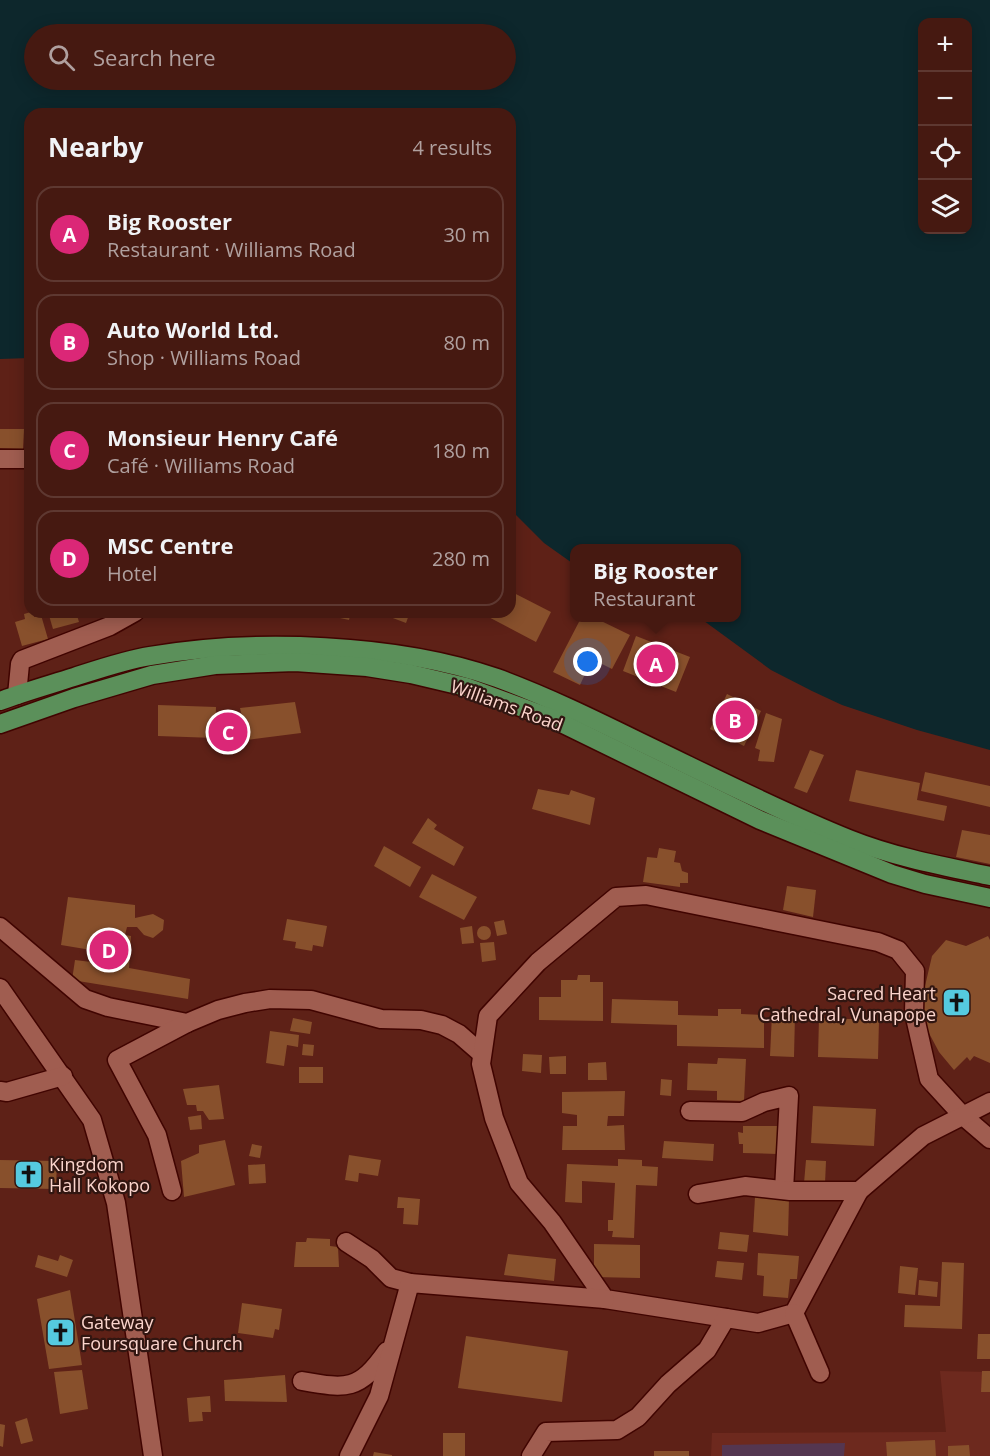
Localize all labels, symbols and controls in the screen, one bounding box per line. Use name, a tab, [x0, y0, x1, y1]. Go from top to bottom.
map controls	[918, 18, 972, 234]
button: +	[918, 18, 972, 72]
search box	[24, 24, 516, 90]
icon: search	[45, 41, 78, 74]
text: Search here	[93, 42, 216, 72]
button: −	[918, 72, 972, 126]
button: locate	[918, 126, 972, 180]
text: Nearby	[48, 129, 143, 165]
text: 4 results	[412, 134, 492, 161]
button: layers	[918, 180, 972, 234]
text: Big Rooster	[107, 206, 232, 236]
text: A	[63, 221, 76, 248]
text: 30 m	[443, 221, 490, 248]
text: Restaurant · Williams Road	[107, 236, 356, 263]
text: Auto World Ltd.	[107, 314, 279, 344]
text: B	[63, 329, 76, 356]
text: 80 m	[443, 329, 490, 356]
text: Shop · Williams Road	[107, 344, 301, 371]
text: Monsieur Henry Café	[107, 422, 338, 452]
text: C	[63, 437, 76, 464]
text: 180 m	[432, 437, 490, 464]
text: Café · Williams Road	[107, 452, 295, 479]
text: MSC Centre	[107, 530, 234, 560]
popup	[570, 544, 741, 622]
text: D	[62, 545, 77, 572]
text: 280 m	[432, 545, 490, 572]
text: Big Rooster	[593, 555, 718, 585]
text: Hotel	[107, 560, 157, 587]
text: Restaurant	[593, 585, 695, 612]
pin: A	[636, 642, 676, 686]
your location	[573, 647, 602, 676]
street label: Williams Road	[448, 674, 566, 736]
pin: B	[716, 698, 754, 742]
pin: C	[208, 710, 248, 754]
pin: D	[90, 928, 128, 972]
place label: Sacred Heart Cathedral, Vunapope	[759, 981, 936, 1026]
church icon: Sacred Heart Cathedral, Vunapope	[941, 987, 973, 1019]
place label: Kingdom Hall Kokopo	[49, 1152, 150, 1197]
church icon: Kingdom Hall Kokopo	[12, 1158, 44, 1190]
place label: Gateway Foursquare Church	[81, 1310, 243, 1355]
church icon: Gateway Foursquare Church	[44, 1316, 76, 1348]

